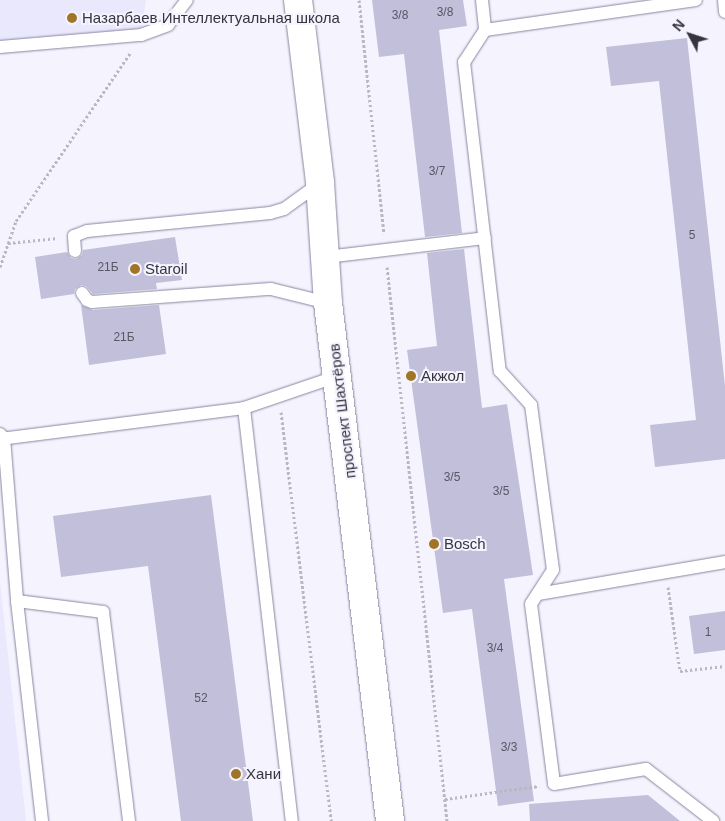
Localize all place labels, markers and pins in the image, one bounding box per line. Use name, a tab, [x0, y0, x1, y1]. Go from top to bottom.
place label: Назарбаев Интеллектуальная школа	[82, 9, 340, 27]
marker: Назарбаев Интеллектуальная школа	[66, 12, 78, 24]
place label: Staroil	[145, 260, 188, 278]
marker: Staroil	[129, 263, 141, 275]
place label: Акжол	[421, 367, 464, 385]
marker: Акжол	[405, 370, 417, 382]
place label: Bosch	[444, 535, 486, 553]
marker: Bosch	[428, 538, 440, 550]
place label: Хани	[246, 765, 281, 783]
marker: Хани	[230, 768, 242, 780]

